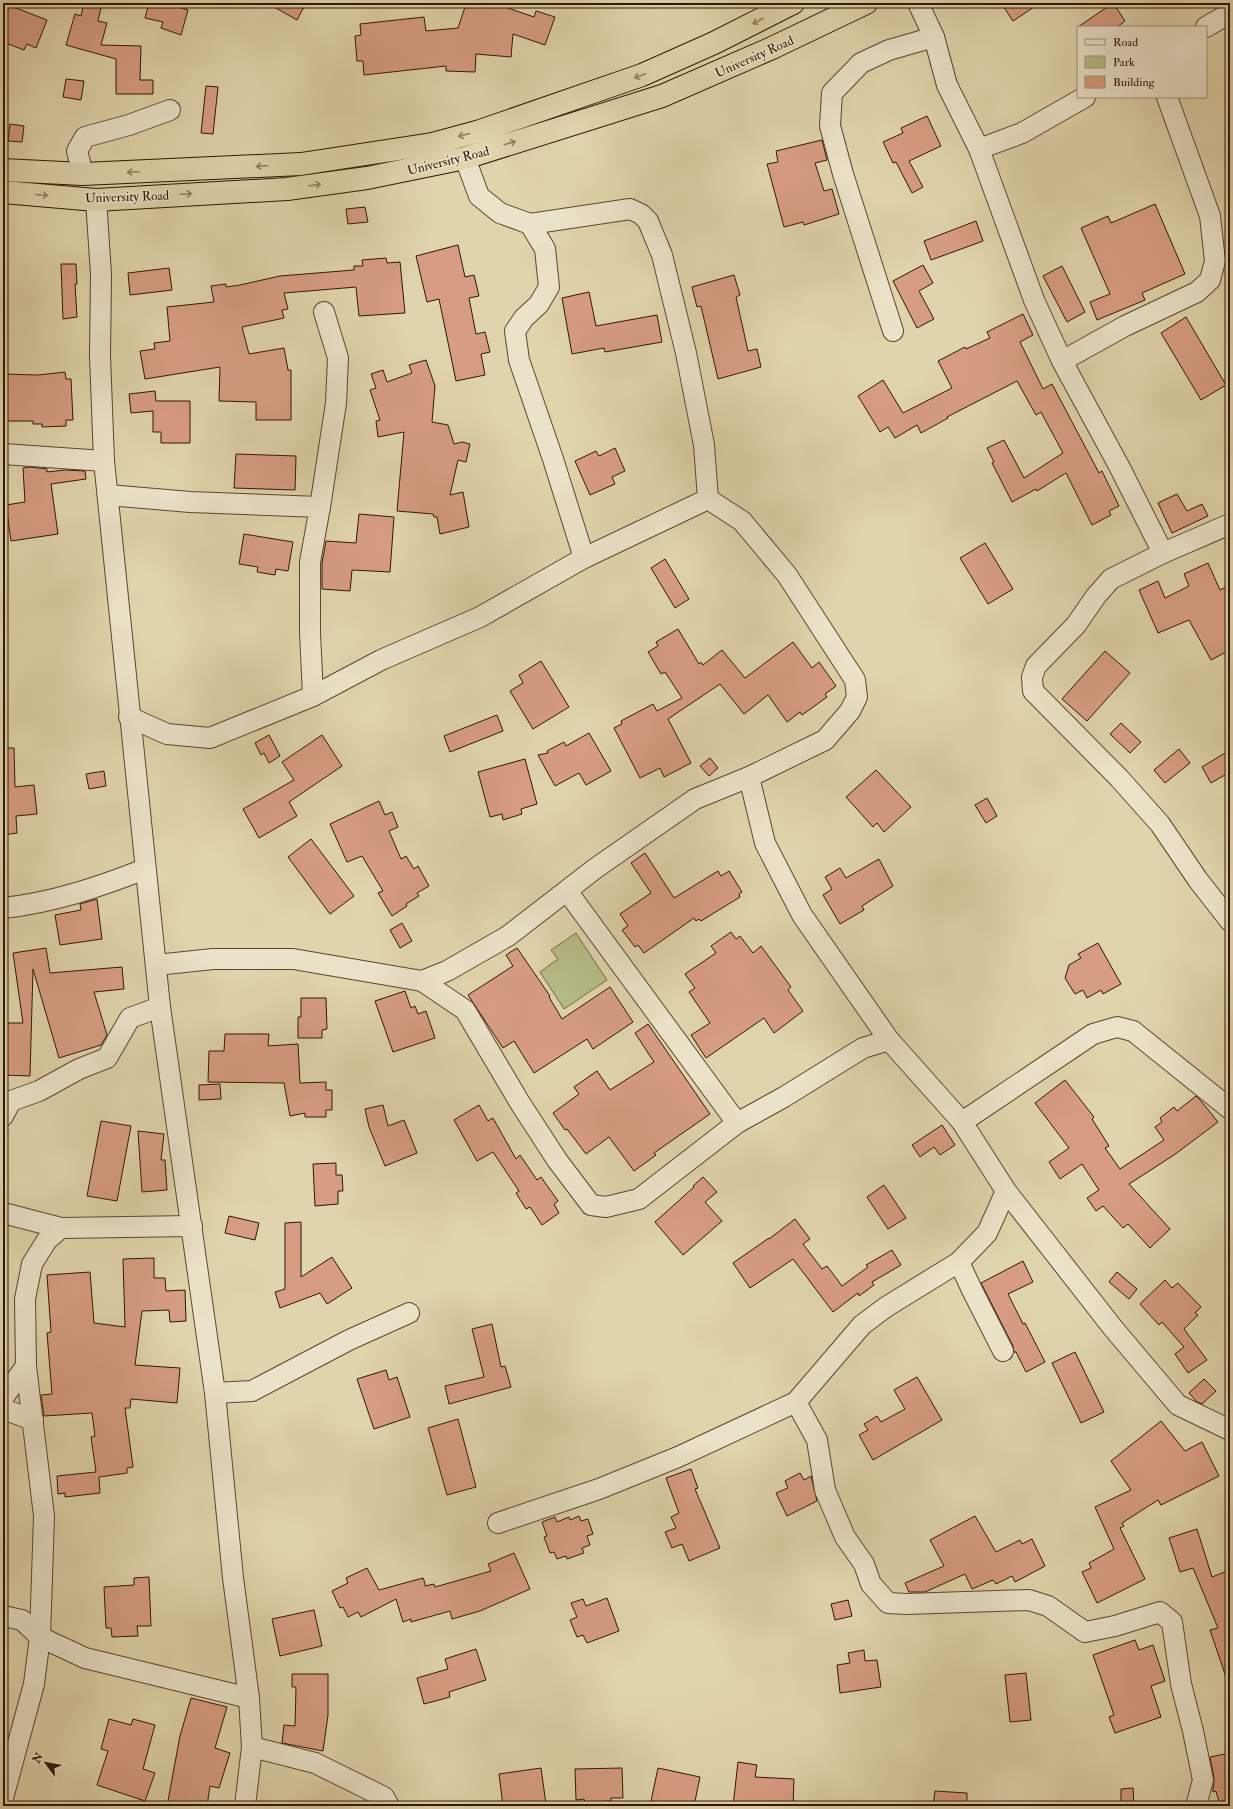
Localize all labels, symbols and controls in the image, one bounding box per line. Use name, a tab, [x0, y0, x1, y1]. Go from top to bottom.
one-way arrow	[752, 17, 764, 25]
legend	[1077, 26, 1207, 98]
street label: University Road	[713, 32, 797, 82]
text: Road	[1113, 35, 1138, 50]
text: Park	[1113, 55, 1135, 70]
one-way arrow	[635, 72, 647, 80]
text: Building	[1113, 75, 1156, 90]
one-way arrow	[458, 132, 471, 139]
one-way arrow	[504, 139, 516, 147]
street label: University Road	[405, 143, 492, 180]
one-way arrow	[256, 162, 269, 170]
one-way arrow	[127, 168, 140, 176]
one-way arrow	[308, 181, 321, 189]
street label: University Road	[85, 188, 170, 207]
one-way arrow	[179, 190, 192, 197]
one-way arrow	[35, 192, 48, 199]
north arrow	[26, 1743, 66, 1783]
text: N	[29, 1749, 47, 1766]

